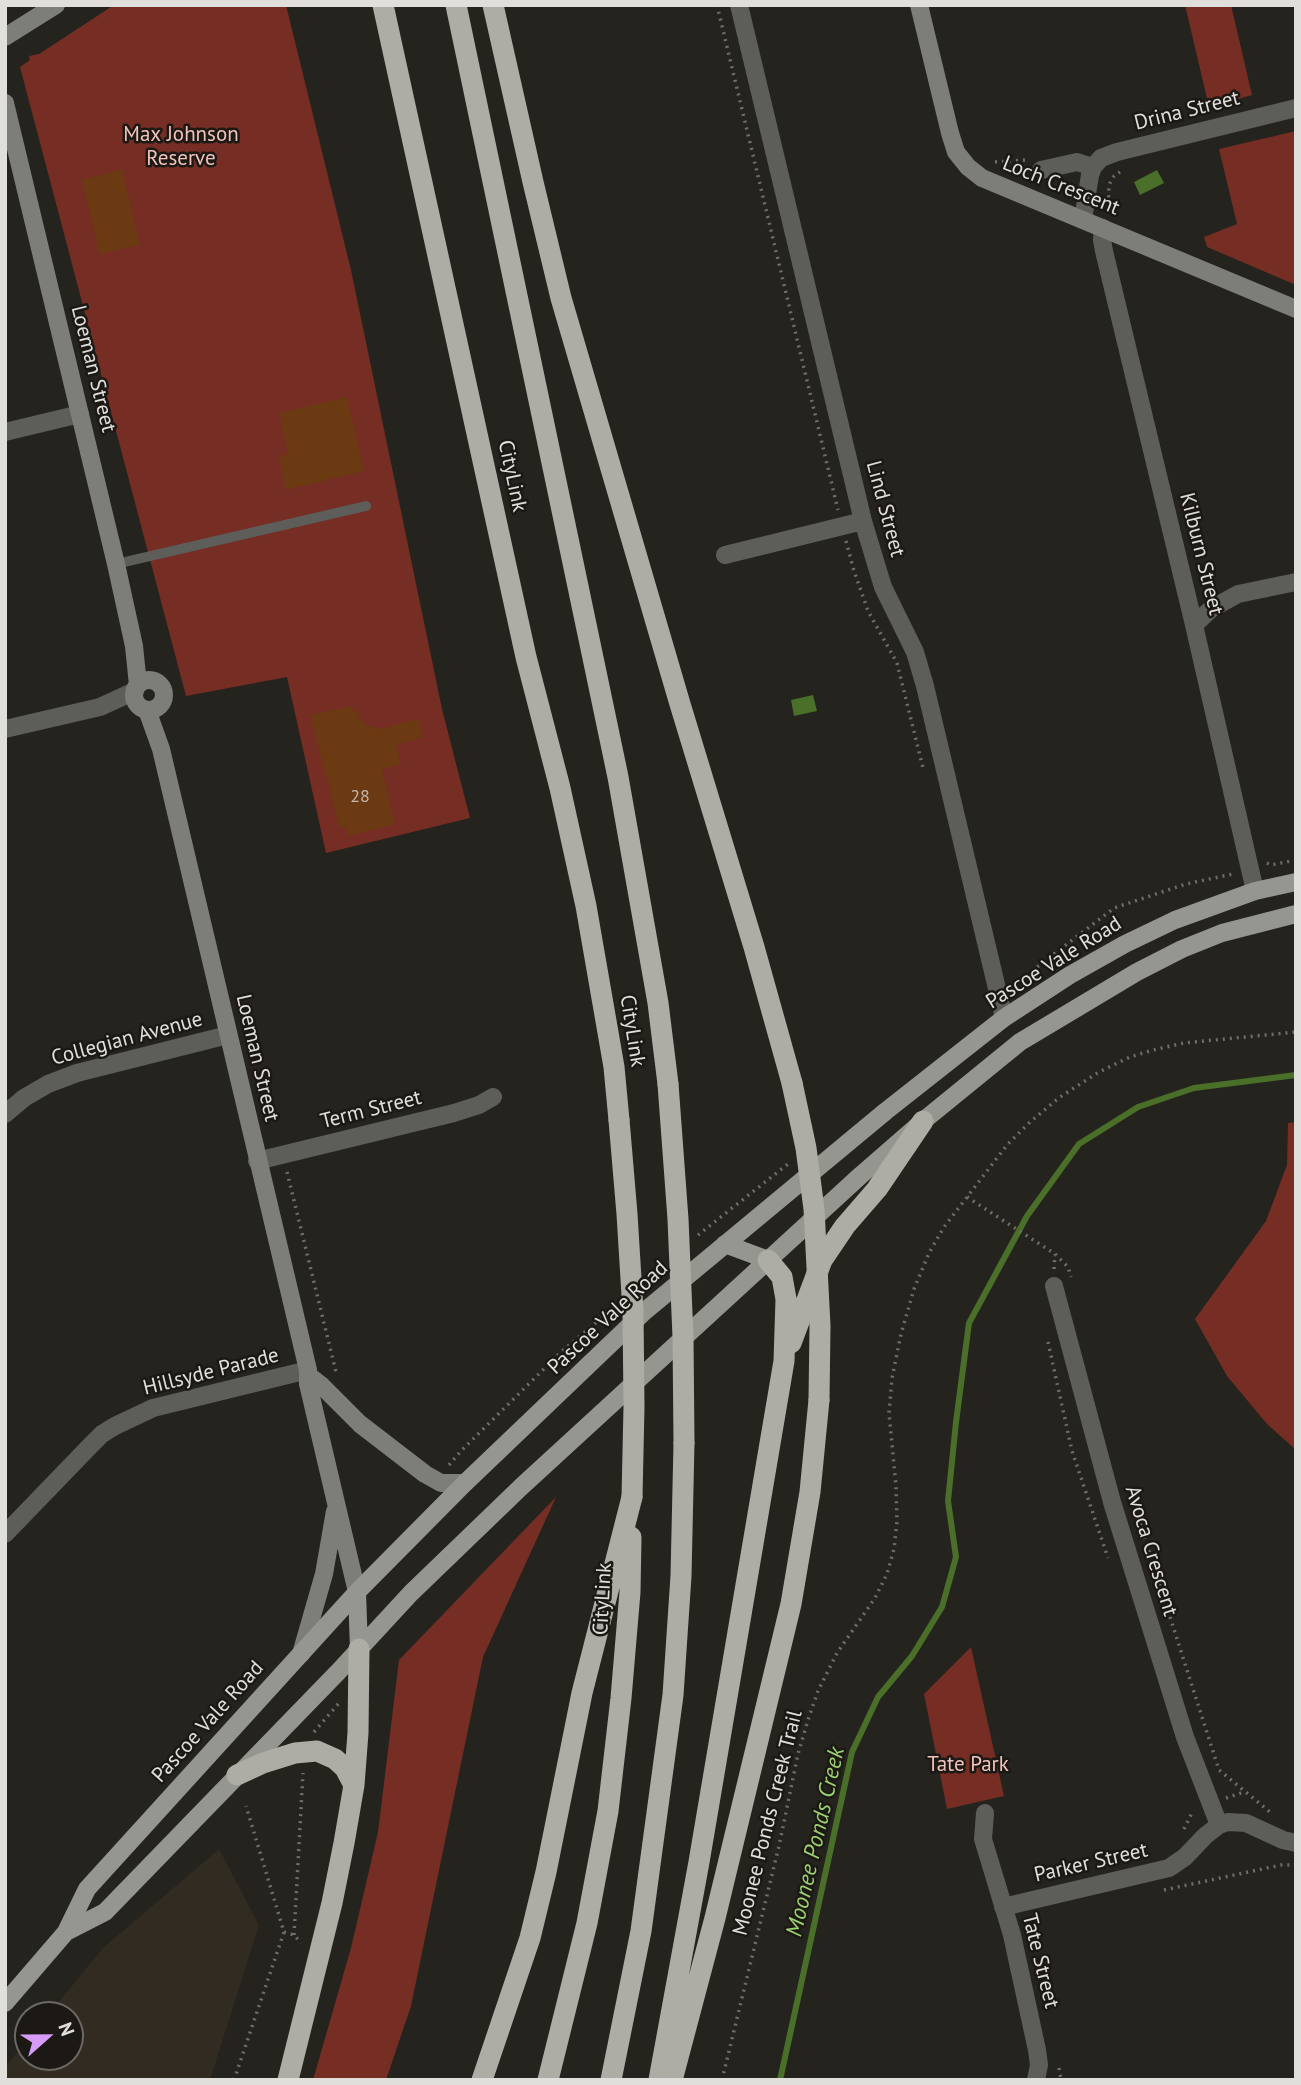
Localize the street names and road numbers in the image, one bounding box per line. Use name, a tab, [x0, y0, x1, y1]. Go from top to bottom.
street label: Drina Street	[1132, 86, 1242, 136]
street label: Loch Crescent	[999, 151, 1123, 221]
street label: Loeman Street	[65, 303, 121, 435]
street label: CityLink	[492, 438, 532, 514]
street label: Lind Street	[860, 458, 910, 560]
street label: Kilburn Street	[1174, 490, 1228, 618]
street label: Pascoe Vale Road	[982, 911, 1126, 1015]
street label: Loeman Street	[230, 992, 284, 1124]
street label: CityLink	[614, 993, 650, 1069]
street label: Collegian Avenue	[49, 1007, 205, 1071]
street label: Term Street	[318, 1085, 424, 1135]
street label: Pascoe Vale Road	[543, 1256, 673, 1380]
street label: Hillsyde Parade	[140, 1343, 282, 1401]
street label: Avoca Crescent	[1119, 1483, 1183, 1619]
street label: CityLink	[589, 1562, 617, 1636]
street label: Pascoe Vale Road	[147, 1656, 269, 1788]
street label: Moonee Ponds Creek Trail	[728, 1708, 808, 1938]
street label: Parker Street	[1032, 1838, 1150, 1888]
street label: Tate Street	[1016, 1911, 1064, 2011]

